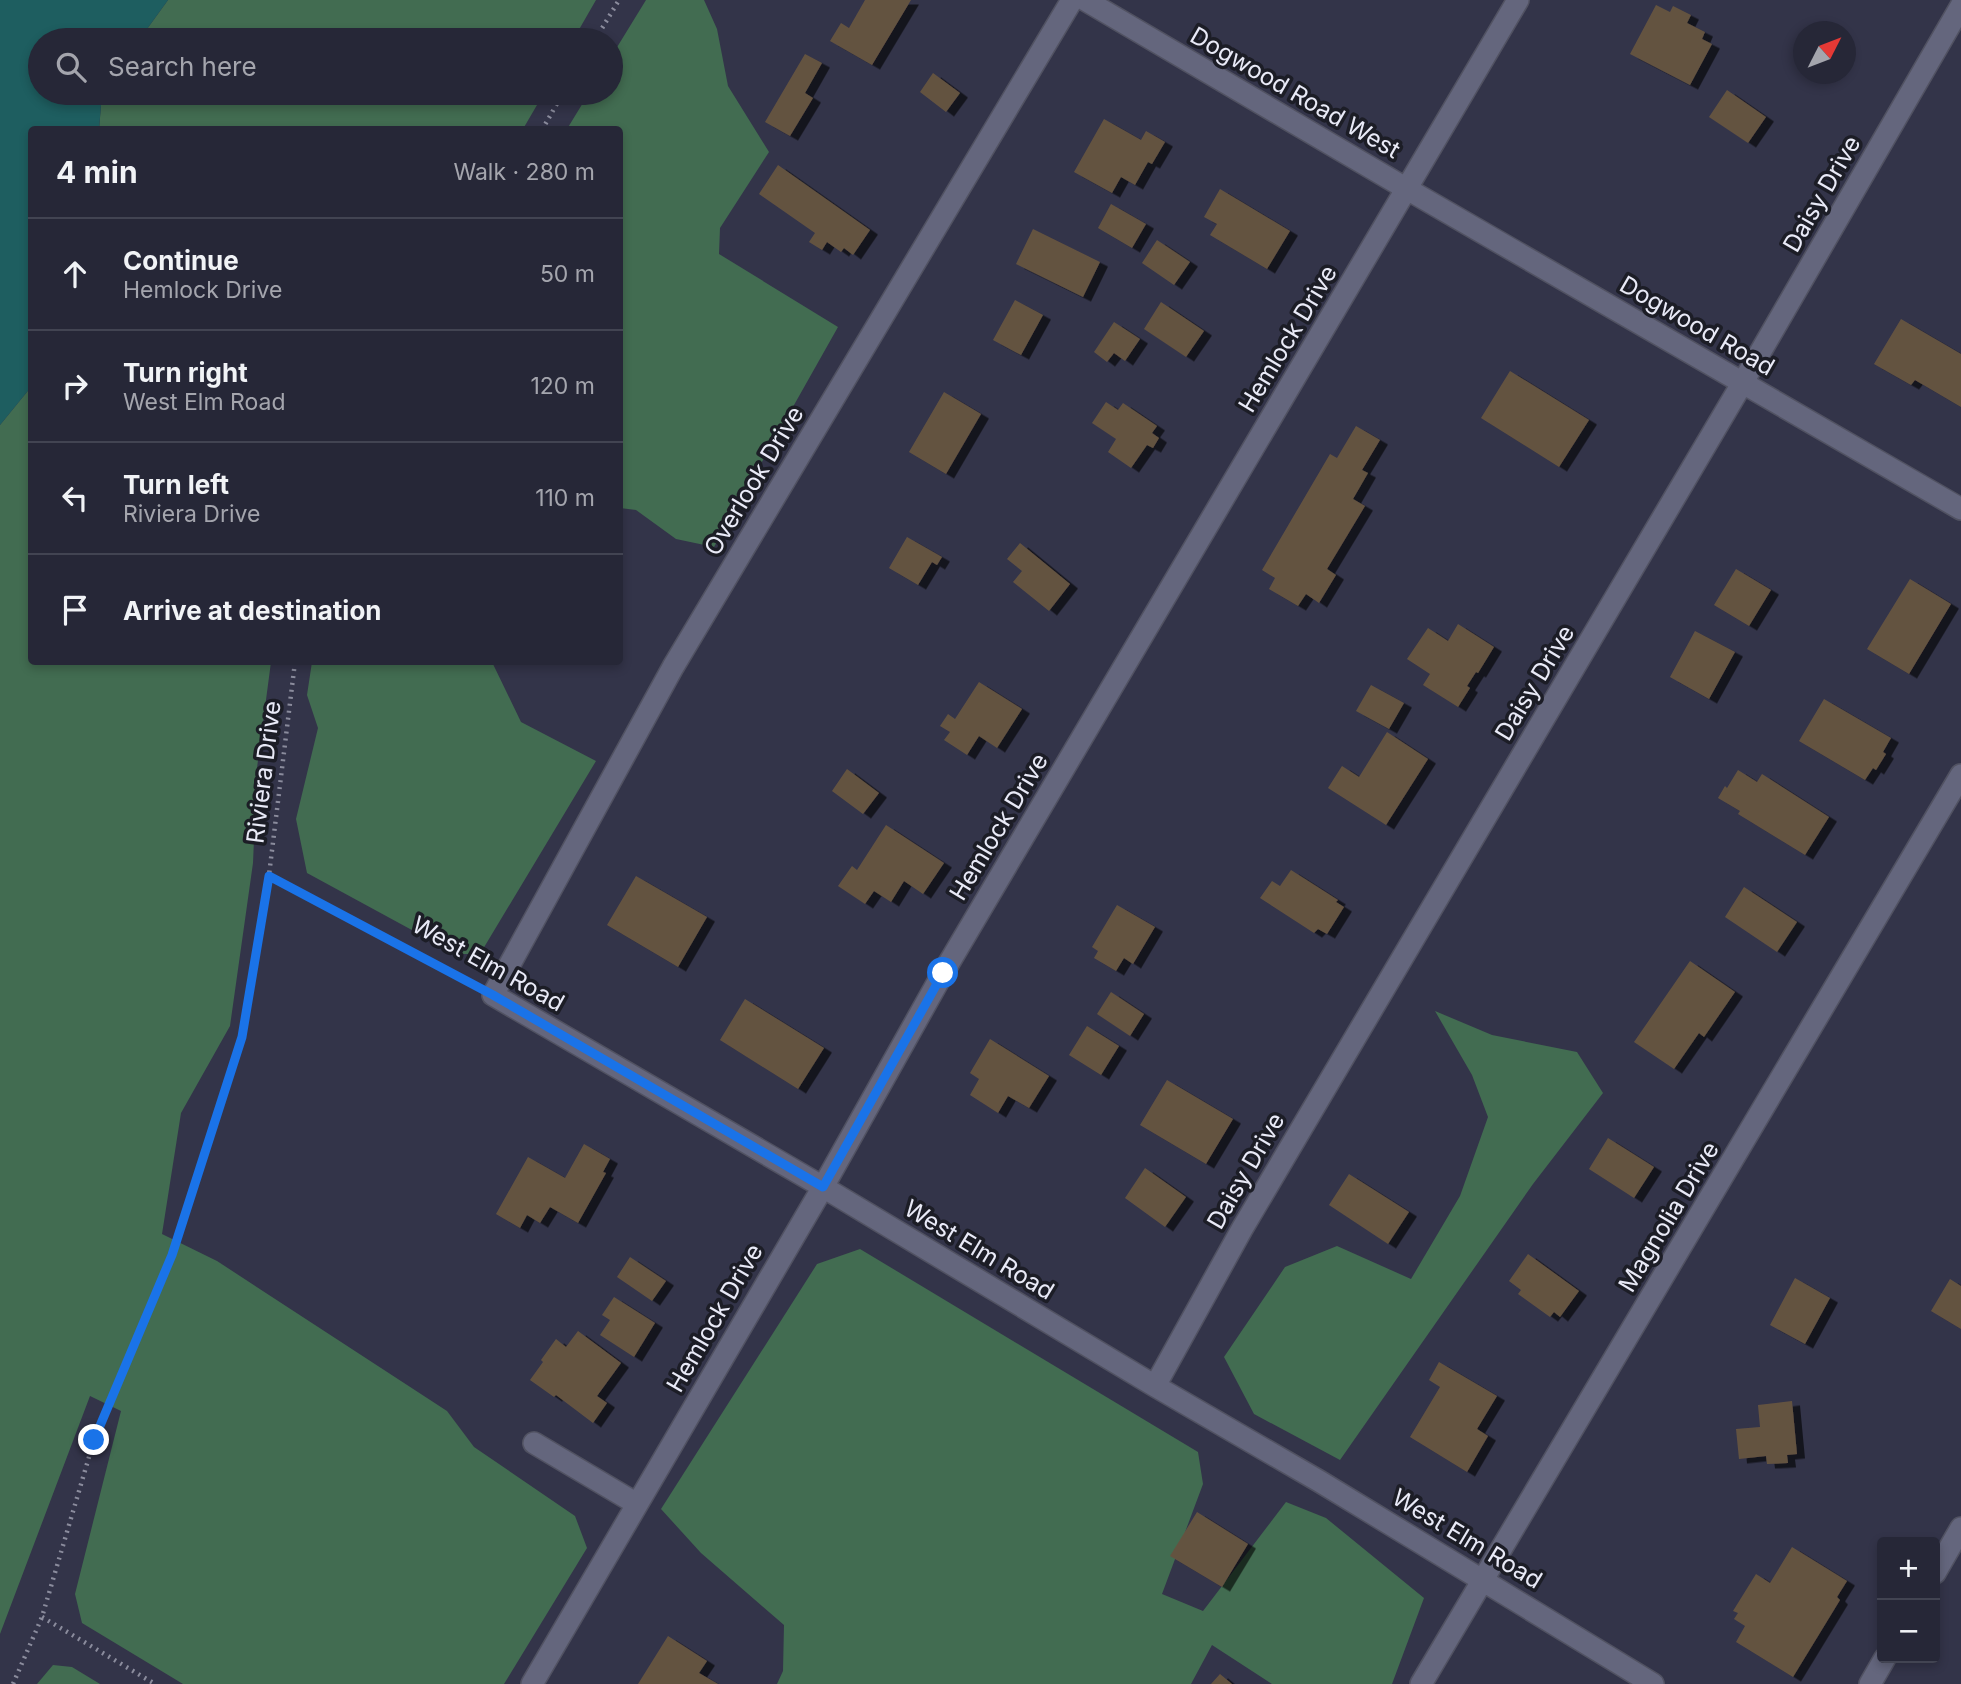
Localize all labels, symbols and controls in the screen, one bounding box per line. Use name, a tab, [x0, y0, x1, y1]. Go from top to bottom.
street label: Dogwood Road West	[1185, 21, 1405, 165]
north arrow	[1793, 21, 1856, 84]
search box	[28, 28, 623, 105]
icon: search	[52, 48, 90, 86]
text: Search here	[108, 51, 257, 82]
street label: Daisy Drive	[1777, 131, 1866, 257]
text: 4 min	[56, 154, 138, 190]
text: Walk · 280 m	[453, 158, 595, 186]
text: Continue	[123, 245, 239, 276]
icon: ahead	[56, 255, 94, 293]
text: 50 m	[540, 260, 595, 288]
street label: Hemlock Drive	[1232, 260, 1343, 417]
street label: Dogwood Road	[1615, 270, 1780, 382]
text: Hemlock Drive	[123, 276, 282, 304]
text: Turn right	[123, 357, 248, 388]
icon: right	[56, 367, 94, 405]
text: 120 m	[530, 372, 595, 400]
text: West Elm Road	[123, 388, 286, 416]
street label: Overlook Drive	[698, 401, 809, 561]
text: Turn left	[123, 469, 229, 500]
icon: left	[56, 479, 94, 517]
text: 110 m	[535, 484, 595, 512]
text: Riviera Drive	[123, 500, 260, 528]
icon: arrive	[56, 591, 94, 629]
text: Arrive at destination	[123, 595, 382, 626]
street label: Daisy Drive	[1489, 620, 1580, 746]
street label: Riviera Drive	[240, 699, 287, 845]
street label: Hemlock Drive	[943, 748, 1054, 905]
street label: West Elm Road	[407, 910, 569, 1017]
route start	[927, 957, 958, 988]
street label: Daisy Drive	[1201, 1108, 1290, 1234]
street label: Magnolia Drive	[1612, 1136, 1725, 1297]
street label: West Elm Road	[899, 1193, 1059, 1306]
street label: Hemlock Drive	[660, 1239, 769, 1397]
route end	[78, 1424, 109, 1455]
street label: West Elm Road	[1387, 1482, 1547, 1595]
map controls	[1877, 1537, 1940, 1663]
button: +	[1877, 1537, 1940, 1600]
button: −	[1877, 1600, 1940, 1663]

